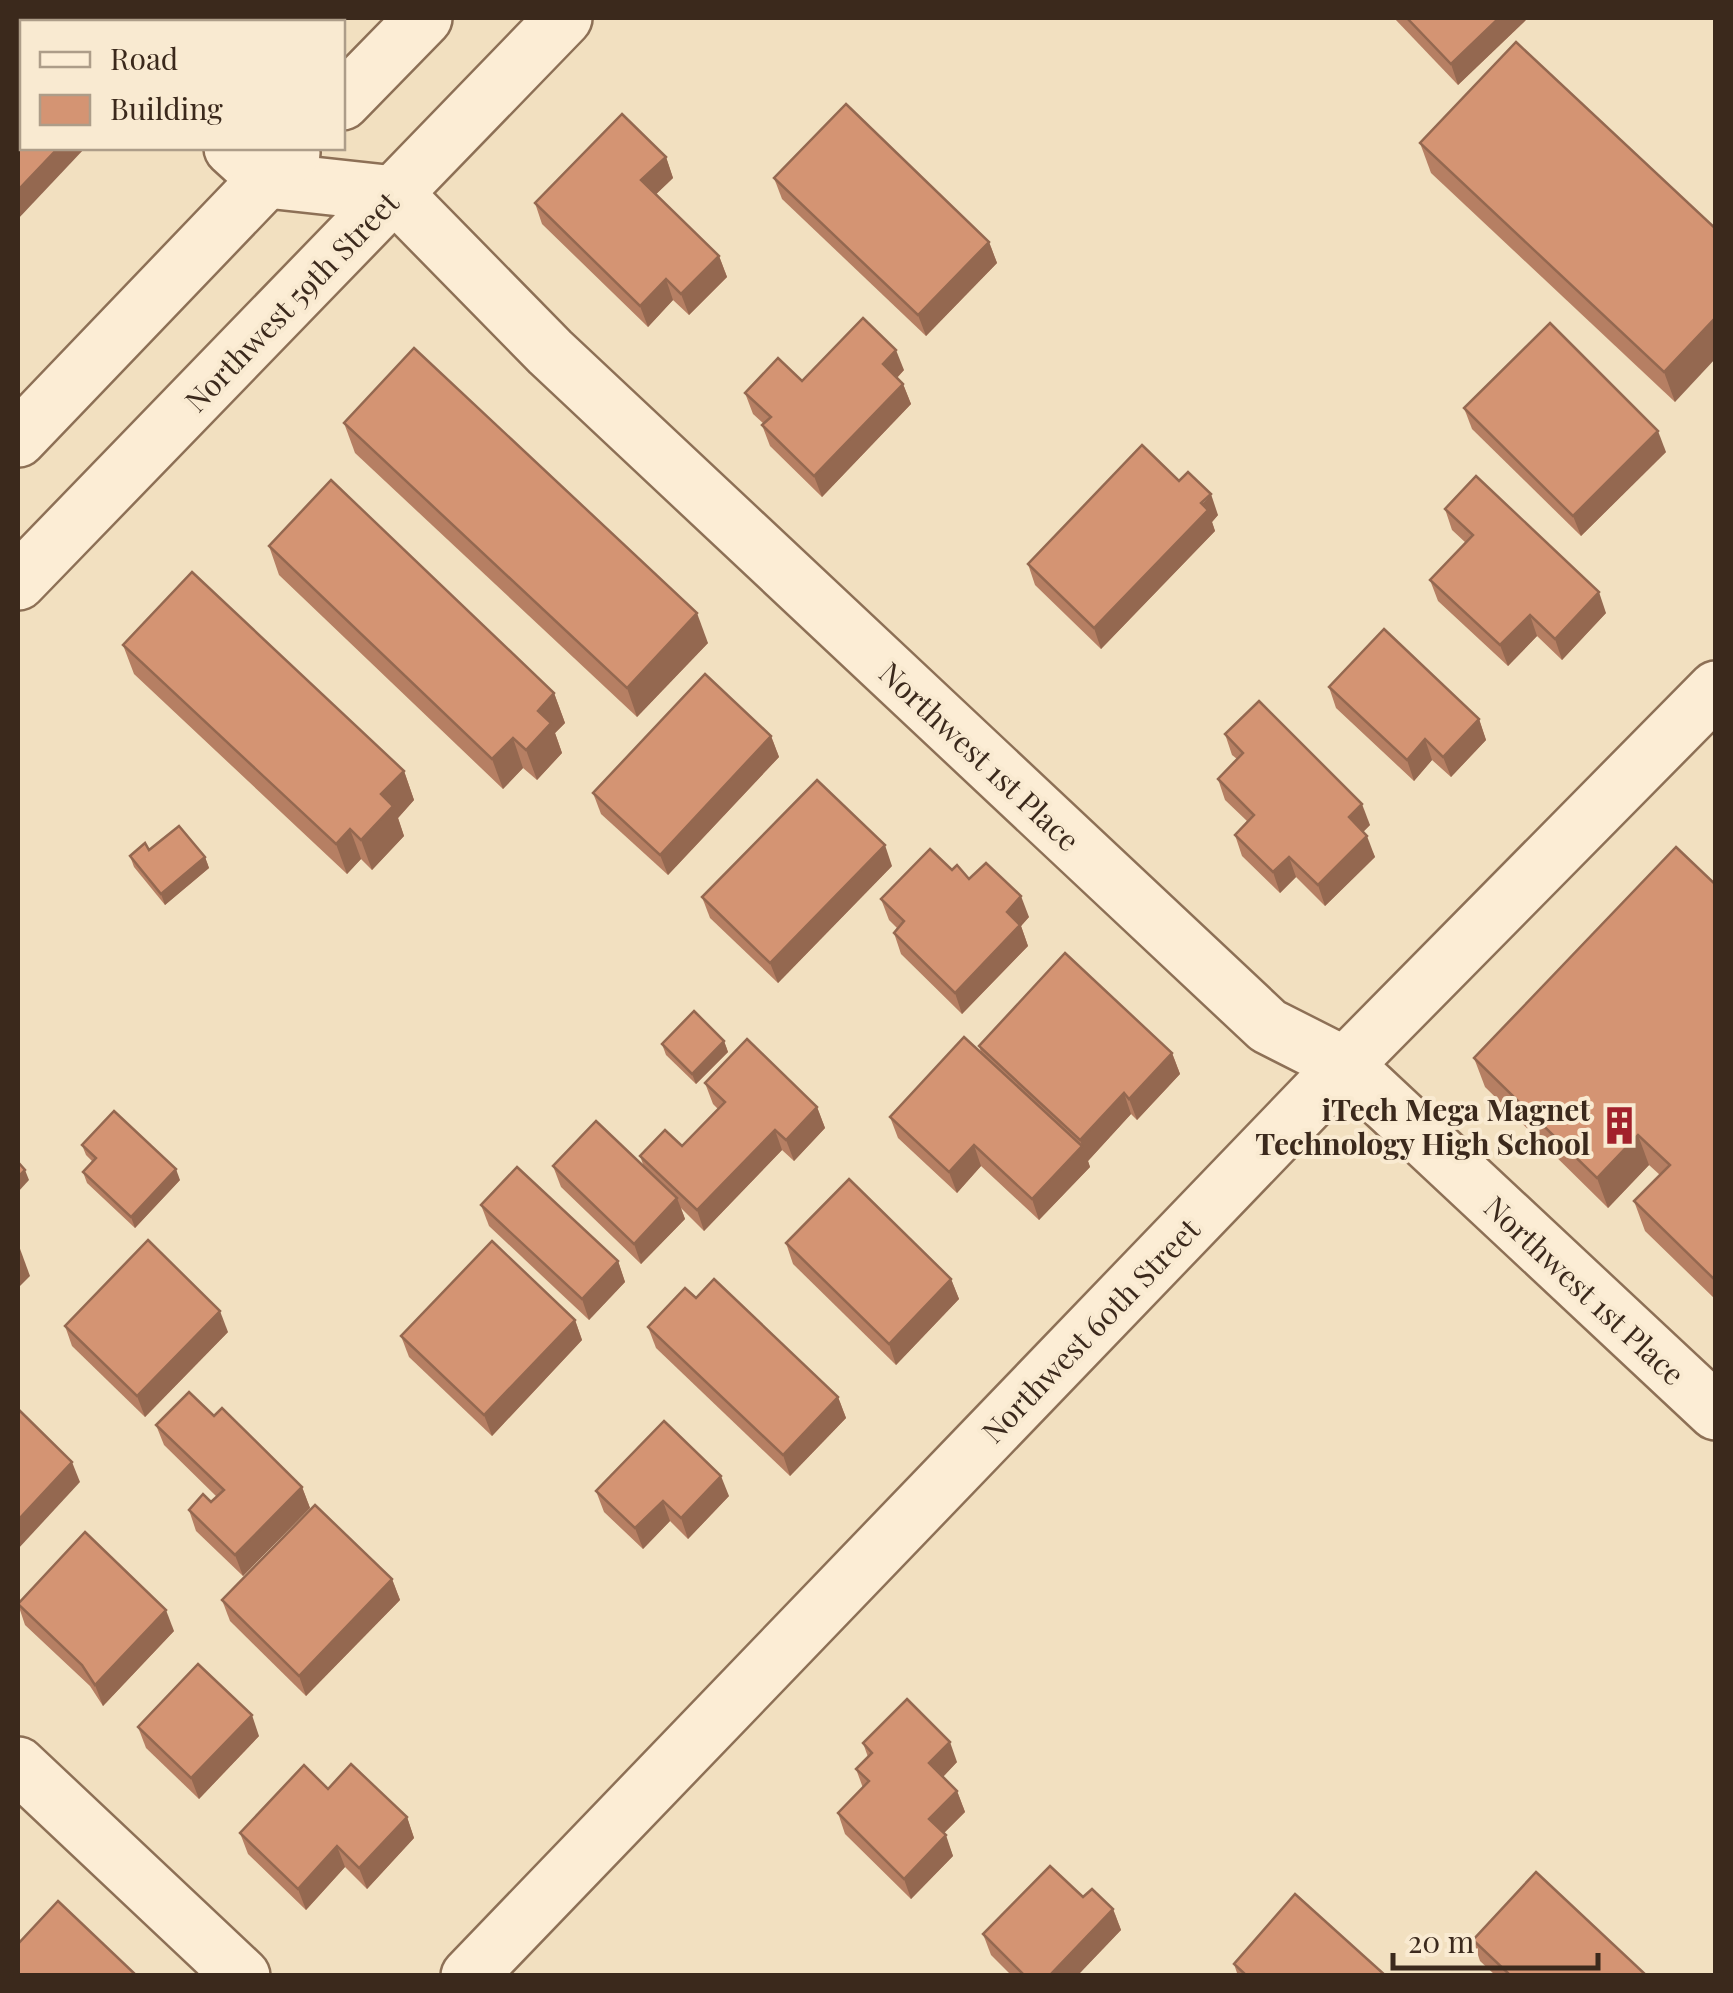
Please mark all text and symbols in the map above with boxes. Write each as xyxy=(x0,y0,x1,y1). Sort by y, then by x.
legend xyxy=(20,20,345,150)
text: Road xyxy=(110,38,178,78)
text: Building xyxy=(110,88,223,128)
street label: Northwest 59th Street xyxy=(175,182,407,420)
street label: Northwest 1st Place xyxy=(871,653,1089,859)
place label: iTech Mega Magnet Technology High School xyxy=(1255,1089,1590,1163)
building icon: iTech Mega Magnet Technology High School xyxy=(1599,1105,1641,1147)
street label: Northwest 1st Place xyxy=(1476,1187,1694,1393)
street label: Northwest 60th Street xyxy=(972,1209,1208,1451)
scale bar xyxy=(1393,1908,1598,1970)
text: 20 m xyxy=(1408,1921,1475,1961)

